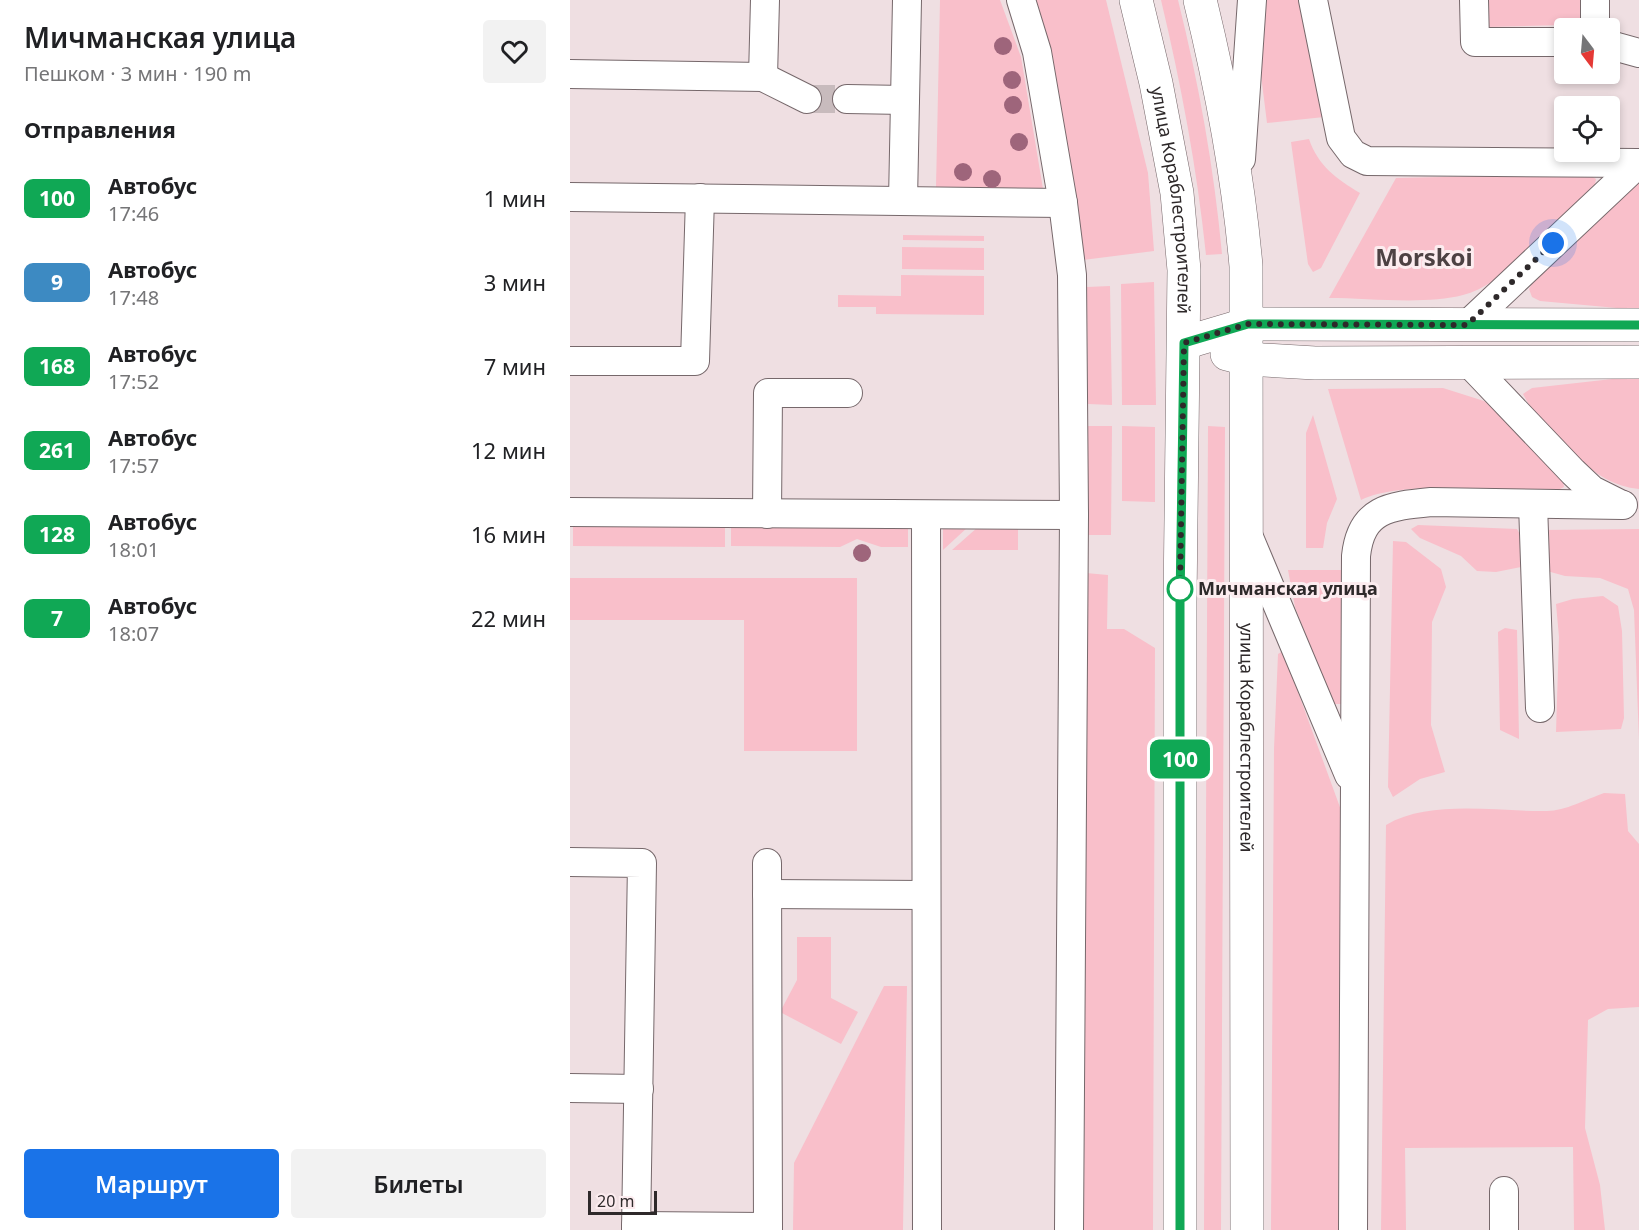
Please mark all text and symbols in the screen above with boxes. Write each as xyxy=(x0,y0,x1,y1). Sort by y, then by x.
text: Мичманская улица xyxy=(24,18,296,56)
north arrow xyxy=(1554,18,1620,84)
map controls xyxy=(1554,18,1620,162)
button: heart xyxy=(483,20,546,83)
text: Пешком · 3 мин · 190 m xyxy=(24,60,251,87)
street label: улица Кораблестроителей xyxy=(1146,84,1197,314)
button: locate xyxy=(1554,96,1620,162)
text: Отправления xyxy=(24,114,176,144)
text: Автобус xyxy=(108,170,197,200)
text: 1 мин xyxy=(484,183,546,213)
text: 100 xyxy=(39,184,75,212)
text: 17:46 xyxy=(108,200,159,227)
your location xyxy=(1538,228,1568,258)
district label: Morskoi xyxy=(1375,240,1473,273)
text: Автобус xyxy=(108,254,197,284)
text: 3 мин xyxy=(484,267,546,297)
text: 9 xyxy=(51,268,63,296)
text: 17:48 xyxy=(108,284,159,311)
text: Автобус xyxy=(108,338,197,368)
text: 7 мин xyxy=(484,351,546,381)
text: 168 xyxy=(39,352,75,380)
text: 17:52 xyxy=(108,368,159,395)
text: Автобус xyxy=(108,422,197,452)
text: 12 мин xyxy=(471,435,546,465)
text: 261 xyxy=(39,436,75,464)
text: 17:57 xyxy=(108,452,159,479)
text: Автобус xyxy=(108,506,197,536)
text: 16 мин xyxy=(471,519,546,549)
text: 128 xyxy=(39,520,75,548)
text: 18:01 xyxy=(108,536,159,563)
marker: Мичманская улица xyxy=(1167,576,1193,602)
place label: Мичманская улица xyxy=(1198,576,1378,600)
text: Автобус xyxy=(108,590,197,620)
text: 22 мин xyxy=(471,603,546,633)
text: 7 xyxy=(51,604,63,632)
text: 18:07 xyxy=(108,620,159,647)
street label: улица Кораблестроителей xyxy=(1235,623,1260,853)
line badge: 100 xyxy=(1146,740,1214,778)
text: 100 xyxy=(1162,745,1198,773)
button: Маршрут xyxy=(24,1149,279,1218)
button: Билеты xyxy=(291,1149,546,1218)
scale bar xyxy=(588,1188,657,1216)
text: 20 m xyxy=(597,1190,634,1212)

